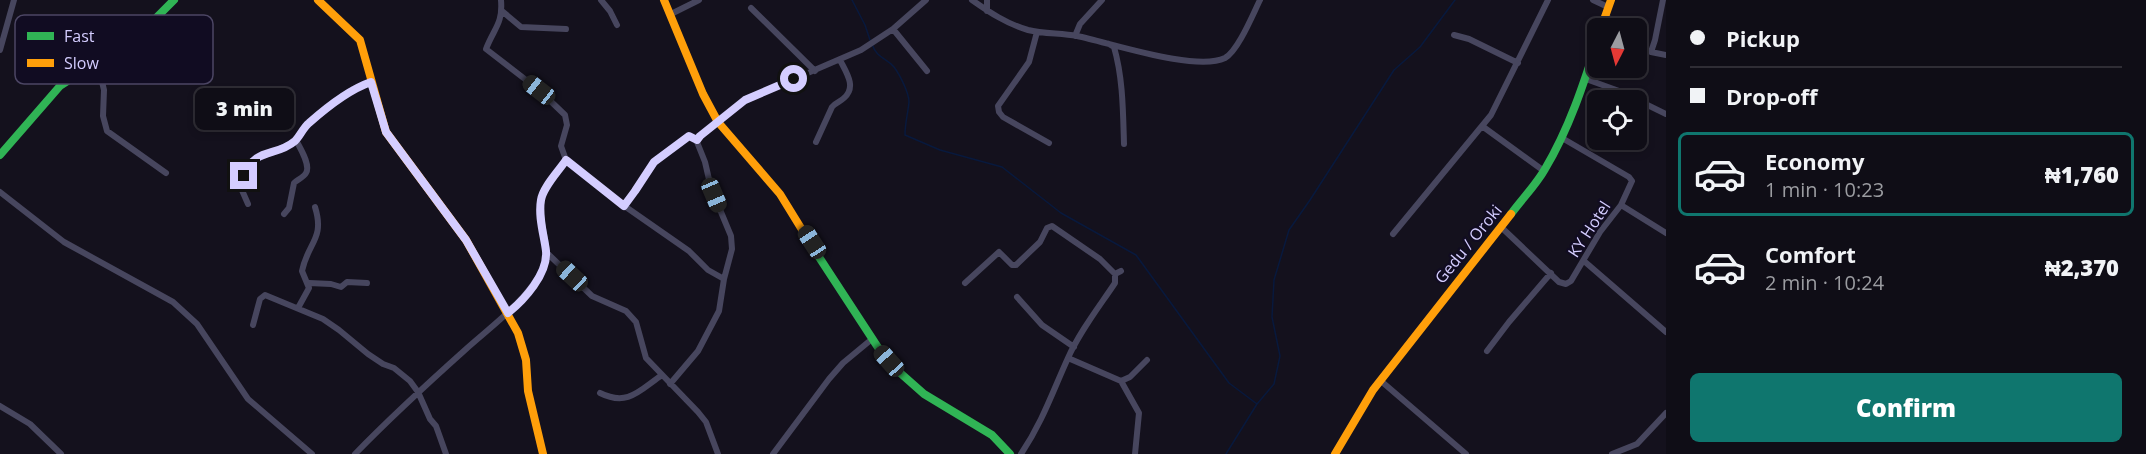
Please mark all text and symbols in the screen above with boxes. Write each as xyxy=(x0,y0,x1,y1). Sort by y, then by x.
legend xyxy=(15,15,213,84)
north arrow xyxy=(1587,18,1647,78)
map controls xyxy=(1587,18,1647,150)
text: Pickup xyxy=(1726,23,1800,53)
text: Fast xyxy=(64,25,95,47)
text: Slow xyxy=(64,52,99,74)
route start xyxy=(780,65,807,92)
car xyxy=(519,72,559,108)
text: Drop-off xyxy=(1726,81,1818,111)
callout: 3 min xyxy=(194,89,294,131)
button: locate xyxy=(1587,90,1647,150)
text: 3 min xyxy=(216,95,273,122)
text: Economy xyxy=(1765,146,1864,176)
icon: car xyxy=(1693,147,1747,201)
text: ₦1,760 xyxy=(2045,159,2119,189)
route end xyxy=(230,162,257,189)
car xyxy=(699,175,729,215)
text: 1 min · 10:23 xyxy=(1765,176,1884,203)
street label: KY Hotel xyxy=(1563,197,1615,261)
street label: Gedu / Oroki xyxy=(1429,200,1507,288)
car xyxy=(795,222,829,262)
text: Comfort xyxy=(1765,239,1856,269)
icon: car xyxy=(1693,240,1747,294)
text: ₦2,370 xyxy=(2045,252,2119,282)
car xyxy=(553,257,591,295)
text: 2 min · 10:24 xyxy=(1765,269,1884,296)
car xyxy=(870,342,908,380)
button: Confirm xyxy=(1690,373,2122,442)

